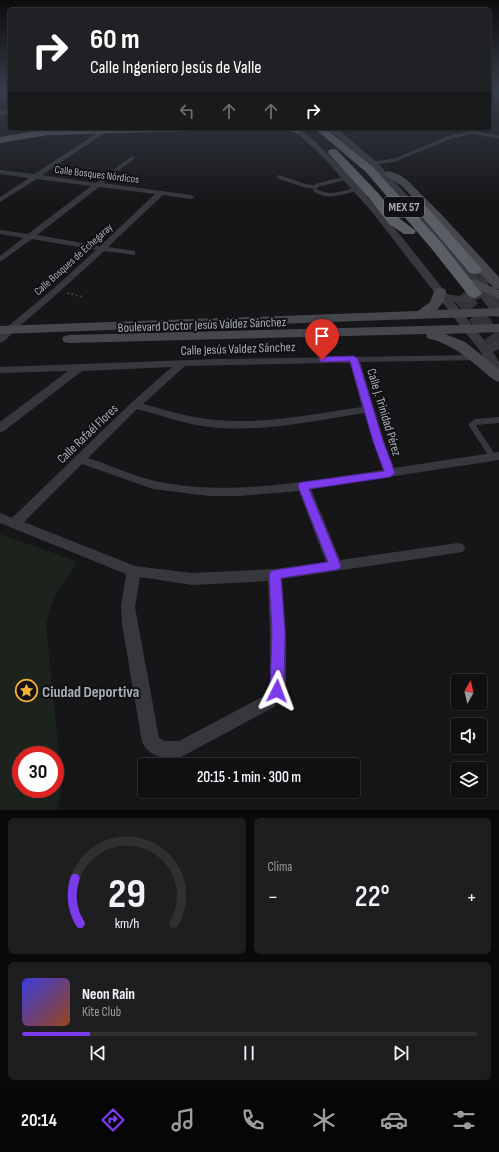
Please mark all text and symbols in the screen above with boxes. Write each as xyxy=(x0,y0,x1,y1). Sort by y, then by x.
text: 60 m xyxy=(90,23,139,56)
icon: right xyxy=(24,24,76,76)
text: Calle Ingeniero Jesús de Valle xyxy=(90,57,262,78)
icon: left xyxy=(176,100,198,122)
icon: ahead xyxy=(218,100,240,122)
icon: ahead xyxy=(260,100,282,122)
icon: right xyxy=(302,100,324,122)
street label: Calle Bosques Nórdicos xyxy=(54,163,140,186)
road number: MEX 57 xyxy=(384,197,424,217)
street label: Calle Bosques de Echegaray xyxy=(31,220,116,298)
street label: Boulevard Doctor Jesús Valdez Sánchez xyxy=(117,314,287,336)
pin xyxy=(305,319,339,360)
icon: arrive xyxy=(311,325,333,347)
street label: Calle Jesús Valdez Sánchez xyxy=(180,339,296,359)
street label: Calle J. Trinidad Pérez xyxy=(363,367,405,458)
street label: Calle Rafaél Flores xyxy=(54,400,122,467)
position arrow xyxy=(256,670,298,712)
north arrow xyxy=(451,674,487,710)
map controls xyxy=(451,674,487,798)
place icon: Ciudad Deportiva xyxy=(13,678,39,704)
place label: Ciudad Deportiva xyxy=(42,683,139,702)
button: sound xyxy=(451,718,487,754)
speed limit sign: 30 xyxy=(12,746,64,798)
button: layers xyxy=(451,762,487,798)
text: 20:15 · 1 min · 300 m xyxy=(197,768,301,787)
text: Clima xyxy=(268,859,292,875)
text: 29 xyxy=(108,870,146,919)
text: 22° xyxy=(355,879,390,915)
text: − xyxy=(268,884,278,911)
text: + xyxy=(466,884,477,911)
text: km/h xyxy=(114,915,139,932)
text: Neon Rain xyxy=(82,985,135,1004)
text: Kite Club xyxy=(82,1004,121,1020)
icon: previous xyxy=(87,1042,109,1064)
icon: pause xyxy=(238,1042,260,1064)
icon: next xyxy=(390,1042,412,1064)
icon: directions xyxy=(99,1106,127,1134)
icon: music xyxy=(169,1106,197,1134)
icon: phone xyxy=(239,1106,267,1134)
icon: climate xyxy=(310,1106,338,1134)
icon: car xyxy=(380,1106,408,1134)
icon: filters xyxy=(450,1106,478,1134)
text: 20:14 xyxy=(21,1110,57,1131)

